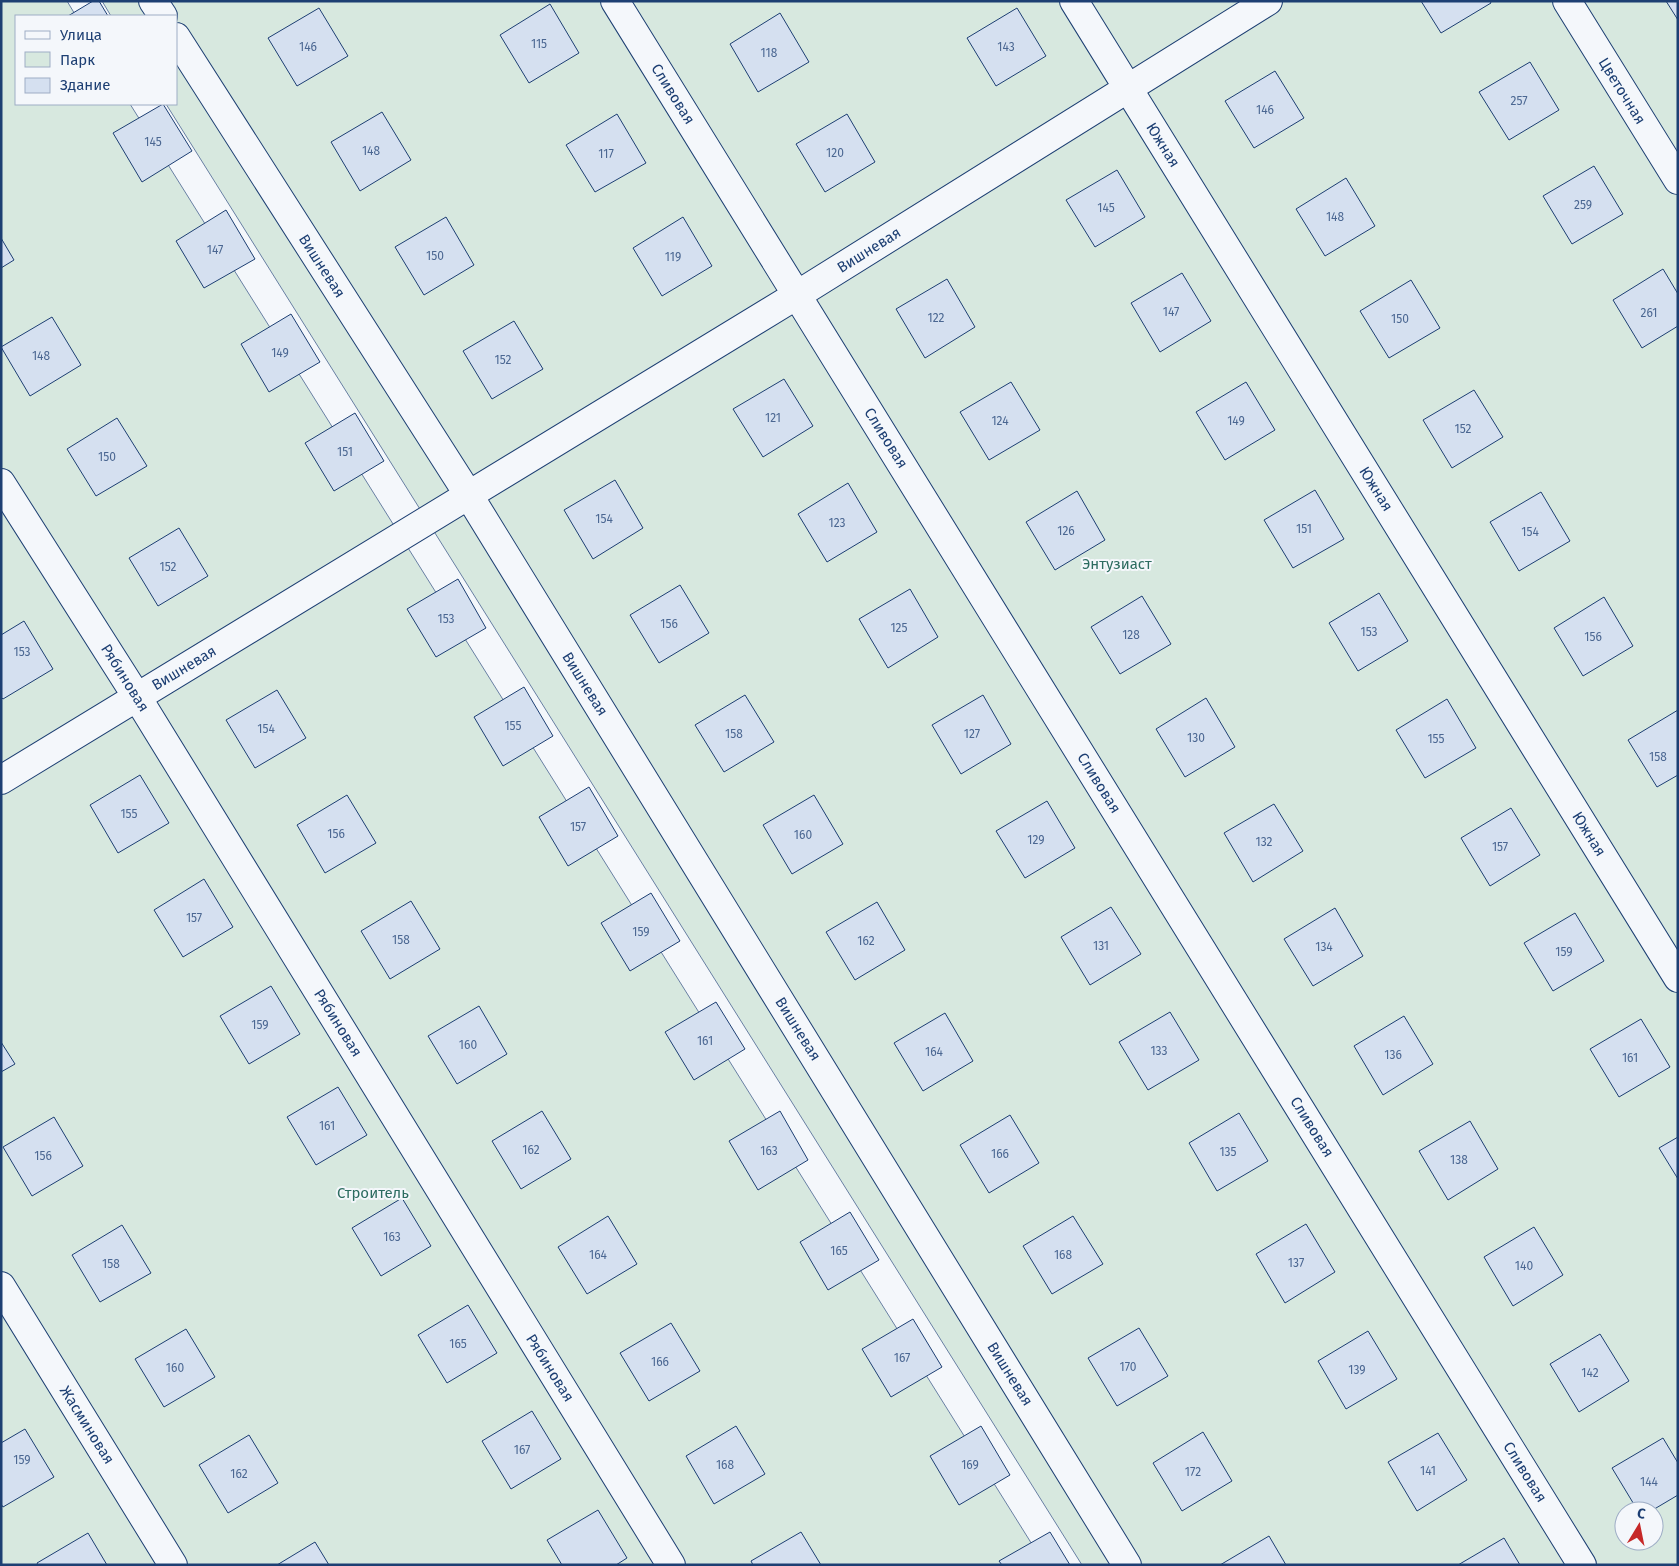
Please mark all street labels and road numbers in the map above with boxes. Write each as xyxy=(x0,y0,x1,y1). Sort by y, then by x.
street label: Цветочная xyxy=(1595,54,1649,128)
street label: Сливовая xyxy=(647,60,699,128)
street label: Южная xyxy=(1142,119,1184,171)
street label: Вишневая xyxy=(834,223,904,277)
street label: Вишневая xyxy=(295,231,349,301)
street label: Сливовая xyxy=(860,404,912,472)
street label: Южная xyxy=(1355,463,1397,515)
street label: Рябиновая xyxy=(97,641,153,715)
street label: Вишневая xyxy=(149,642,219,694)
street label: Вишневая xyxy=(558,649,612,719)
street label: Сливовая xyxy=(1073,749,1125,817)
street label: Южная xyxy=(1568,808,1610,860)
street label: Рябиновая xyxy=(310,986,366,1060)
street label: Вишневая xyxy=(771,994,825,1064)
street label: Сливовая xyxy=(1286,1093,1338,1161)
street label: Рябиновая xyxy=(522,1331,578,1405)
street label: Вишневая xyxy=(983,1339,1037,1409)
street label: Жасминовая xyxy=(56,1382,118,1468)
street label: Сливовая xyxy=(1499,1438,1551,1506)

